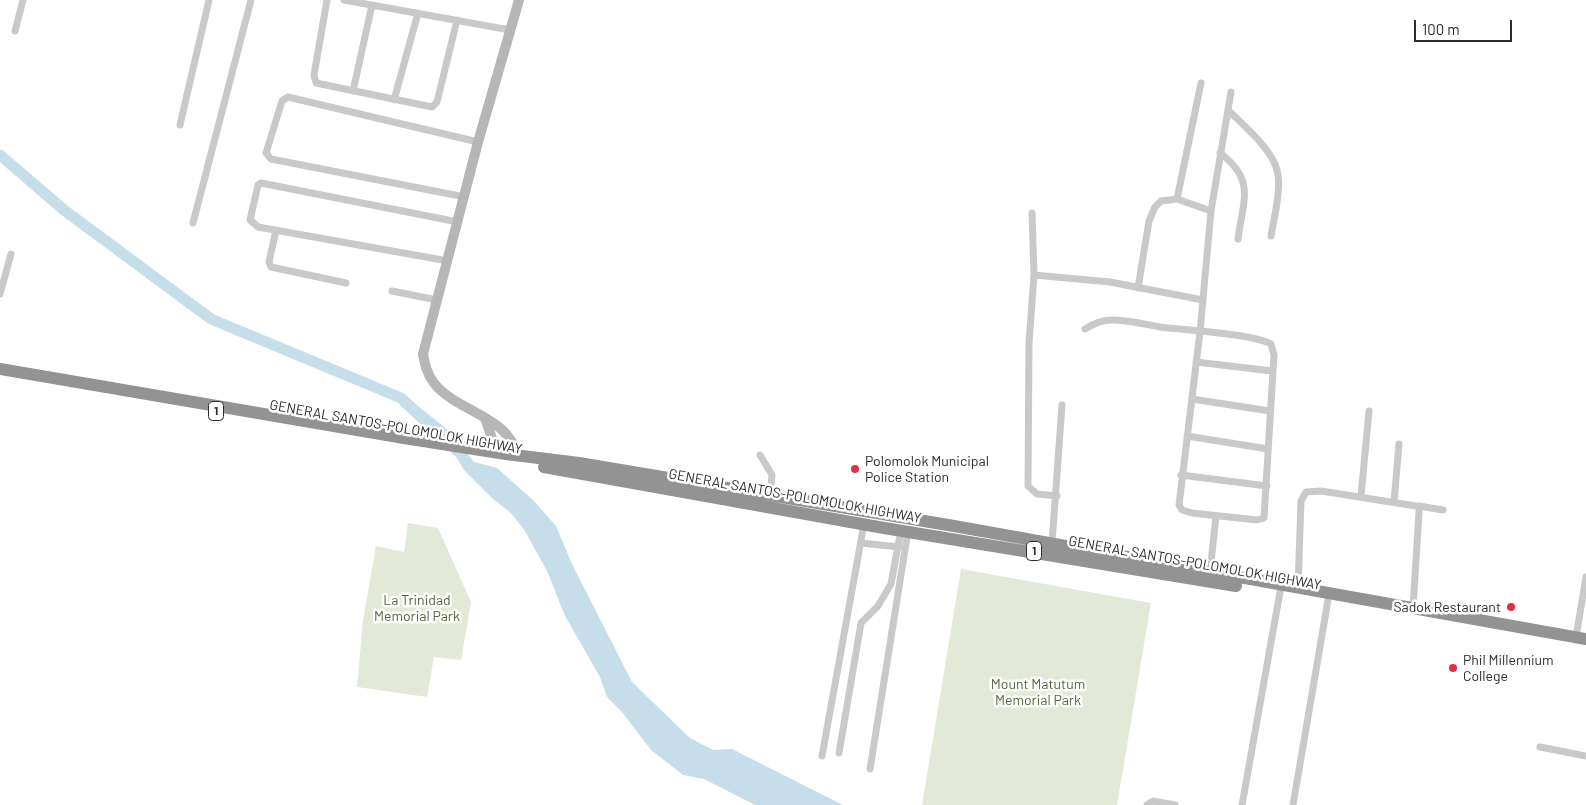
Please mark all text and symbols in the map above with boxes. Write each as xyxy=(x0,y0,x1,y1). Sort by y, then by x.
scale bar xyxy=(1416,10,1514,42)
text: 100 m xyxy=(1422,20,1460,38)
street label: GENERAL SANTOS-POLOMOLOK HIGHWAY xyxy=(268,396,524,458)
road number: 1 xyxy=(208,402,224,421)
place label: Polomolok Municipal Police Station xyxy=(865,453,989,486)
marker: Polomolok Municipal Police Station xyxy=(849,463,861,475)
street label: GENERAL SANTOS-POLOMOLOK HIGHWAY xyxy=(667,465,923,527)
street label: GENERAL SANTOS-POLOMOLOK HIGHWAY xyxy=(1067,532,1323,594)
road number: 1 xyxy=(1026,542,1042,560)
park label: La Trinidad Memorial Park xyxy=(374,592,460,624)
place label: Sadok Restaurant xyxy=(1393,599,1501,615)
marker: Sadok Restaurant xyxy=(1505,601,1517,613)
place label: Phil Millennium College xyxy=(1463,652,1554,684)
marker: Phil Millennium College xyxy=(1447,662,1459,674)
park label: Mount Matutum Memorial Park xyxy=(991,676,1085,709)

